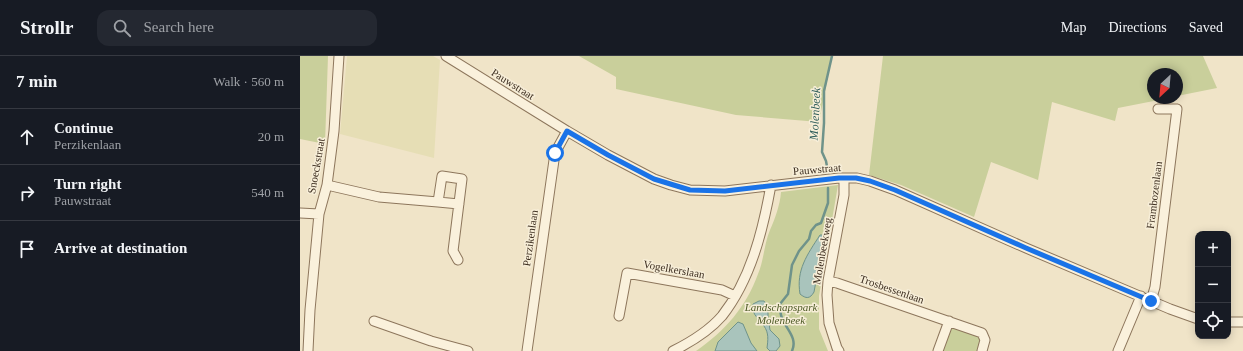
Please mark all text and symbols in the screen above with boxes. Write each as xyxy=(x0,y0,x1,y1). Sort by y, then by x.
search box xyxy=(97,10,377,46)
text: Strollr xyxy=(20,17,73,38)
icon: search xyxy=(111,17,133,39)
text: Search here xyxy=(143,19,214,35)
text: Map xyxy=(1061,20,1086,35)
text: Directions xyxy=(1108,20,1167,35)
text: Saved xyxy=(1189,20,1223,35)
street label: Pauwstraat xyxy=(489,66,537,102)
north arrow xyxy=(1147,68,1183,104)
text: 7 min xyxy=(16,72,57,91)
text: Walk · 560 m xyxy=(213,74,284,89)
water label: Molenbeek xyxy=(807,87,823,142)
text: Continue xyxy=(54,120,113,136)
icon: ahead xyxy=(16,126,38,148)
text: 20 m xyxy=(258,129,284,144)
text: Perzikenlaan xyxy=(54,137,121,152)
street label: Snoeckstraat xyxy=(305,137,327,195)
route start xyxy=(546,144,564,162)
street label: Frambozenlaan xyxy=(1144,160,1164,229)
street label: Pauwstraat xyxy=(792,161,842,177)
text: Turn right xyxy=(54,176,121,192)
icon: right xyxy=(16,182,38,204)
text: 540 m xyxy=(251,185,284,200)
text: Pauwstraat xyxy=(54,193,111,208)
street label: Perzikenlaan xyxy=(520,209,540,267)
street label: Molenbeekweg xyxy=(810,216,834,285)
map controls xyxy=(1195,231,1231,339)
button: + xyxy=(1195,231,1231,267)
icon: arrive xyxy=(16,238,38,260)
text: Arrive at destination xyxy=(54,240,187,256)
street label: Vogelkerslaan xyxy=(642,258,706,280)
button: − xyxy=(1195,267,1231,303)
street label: Trosbessenlaan xyxy=(858,272,926,306)
route end xyxy=(1142,292,1160,310)
park label: Landschapspark Molenbeek xyxy=(744,301,818,326)
button: locate xyxy=(1195,303,1231,339)

